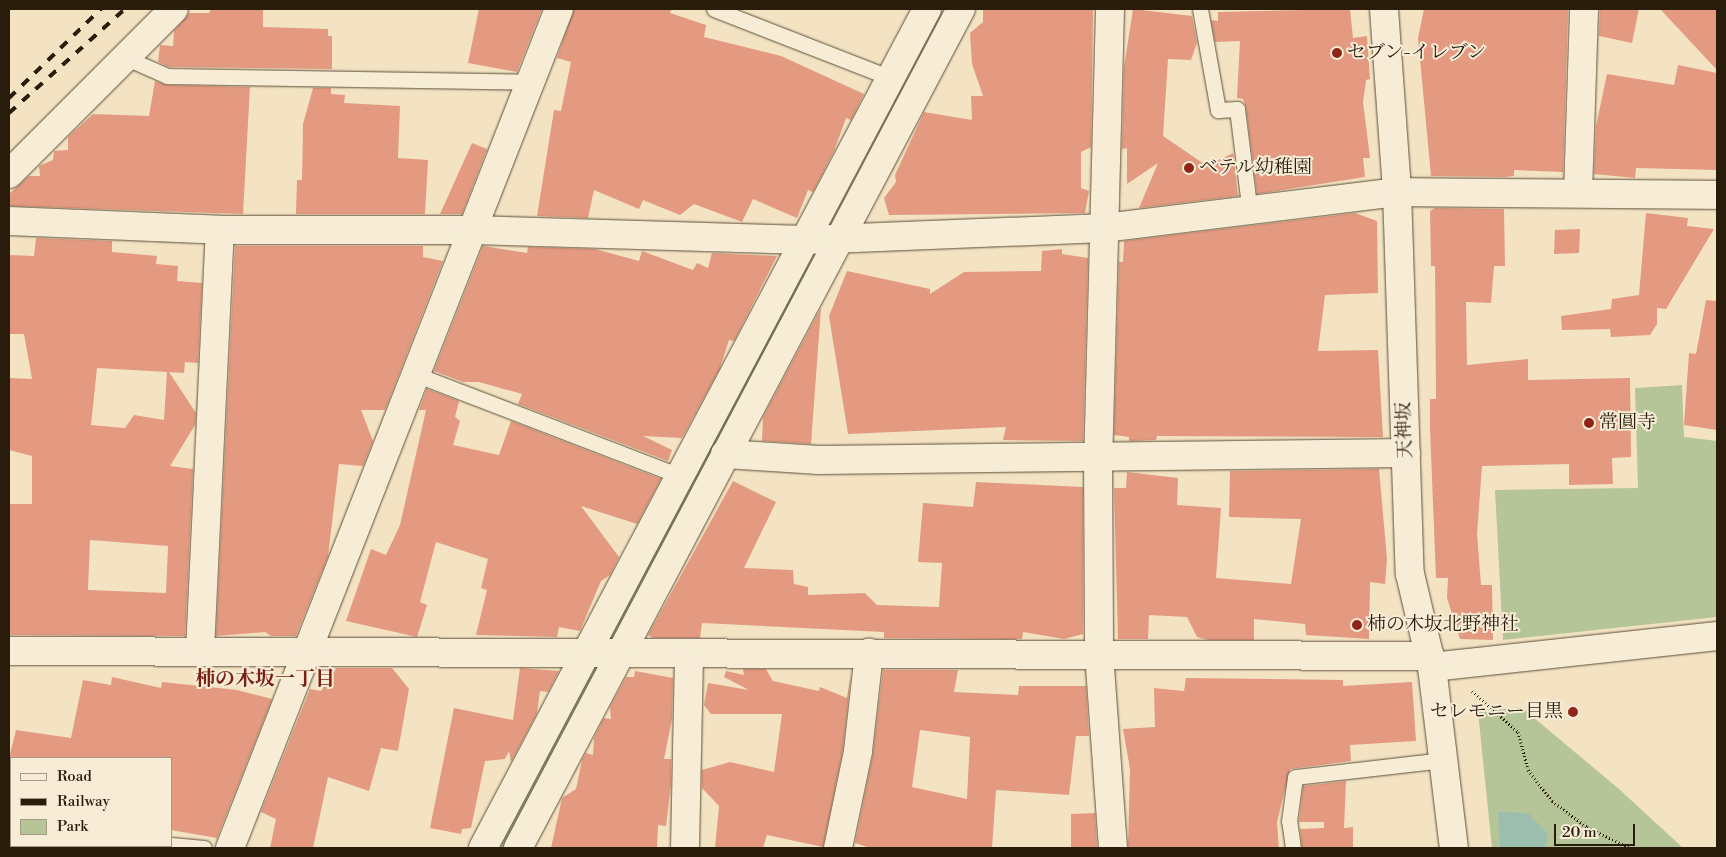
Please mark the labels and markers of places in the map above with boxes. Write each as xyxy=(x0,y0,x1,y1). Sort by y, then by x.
place label: セブン-イレブン xyxy=(1347,42,1488,64)
marker: セブン-イレブン xyxy=(1331,47,1343,59)
place label: ベテル幼稚園 xyxy=(1199,157,1313,179)
marker: ベテル幼稚園 xyxy=(1183,162,1195,174)
place label: 常圓寺 xyxy=(1599,412,1656,434)
marker: 常圓寺 xyxy=(1583,417,1595,429)
place label: 柿の木坂北野神社 xyxy=(1367,614,1519,636)
marker: 柿の木坂北野神社 xyxy=(1351,619,1363,631)
place label: セレモニー目黒 xyxy=(1430,701,1563,723)
marker: セレモニー目黒 xyxy=(1567,706,1579,718)

